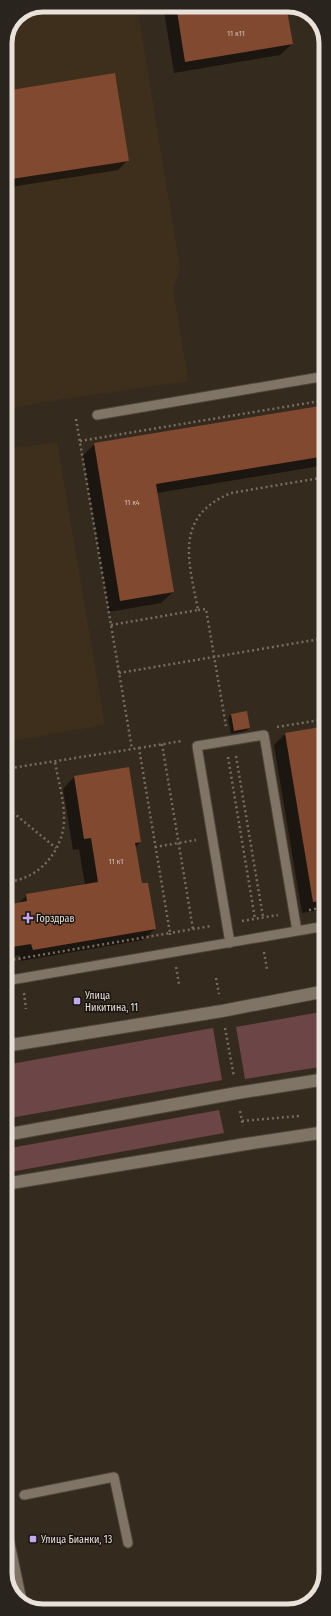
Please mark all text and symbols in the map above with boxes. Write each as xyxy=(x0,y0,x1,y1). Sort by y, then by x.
house number: 11 к11 xyxy=(227,29,245,38)
house number: 11 к4 xyxy=(124,498,140,507)
house number: 11 к1 xyxy=(109,857,123,866)
marker: Горздрав xyxy=(23,913,33,923)
place label: Горздрав xyxy=(36,913,75,925)
place label: Улица Никитина, 11 xyxy=(84,990,138,1014)
marker: Улица Никитина, 11 xyxy=(72,996,82,1006)
marker: Улица Бианки, 13 xyxy=(28,1534,38,1544)
place label: Улица Бианки, 13 xyxy=(40,1534,113,1546)

